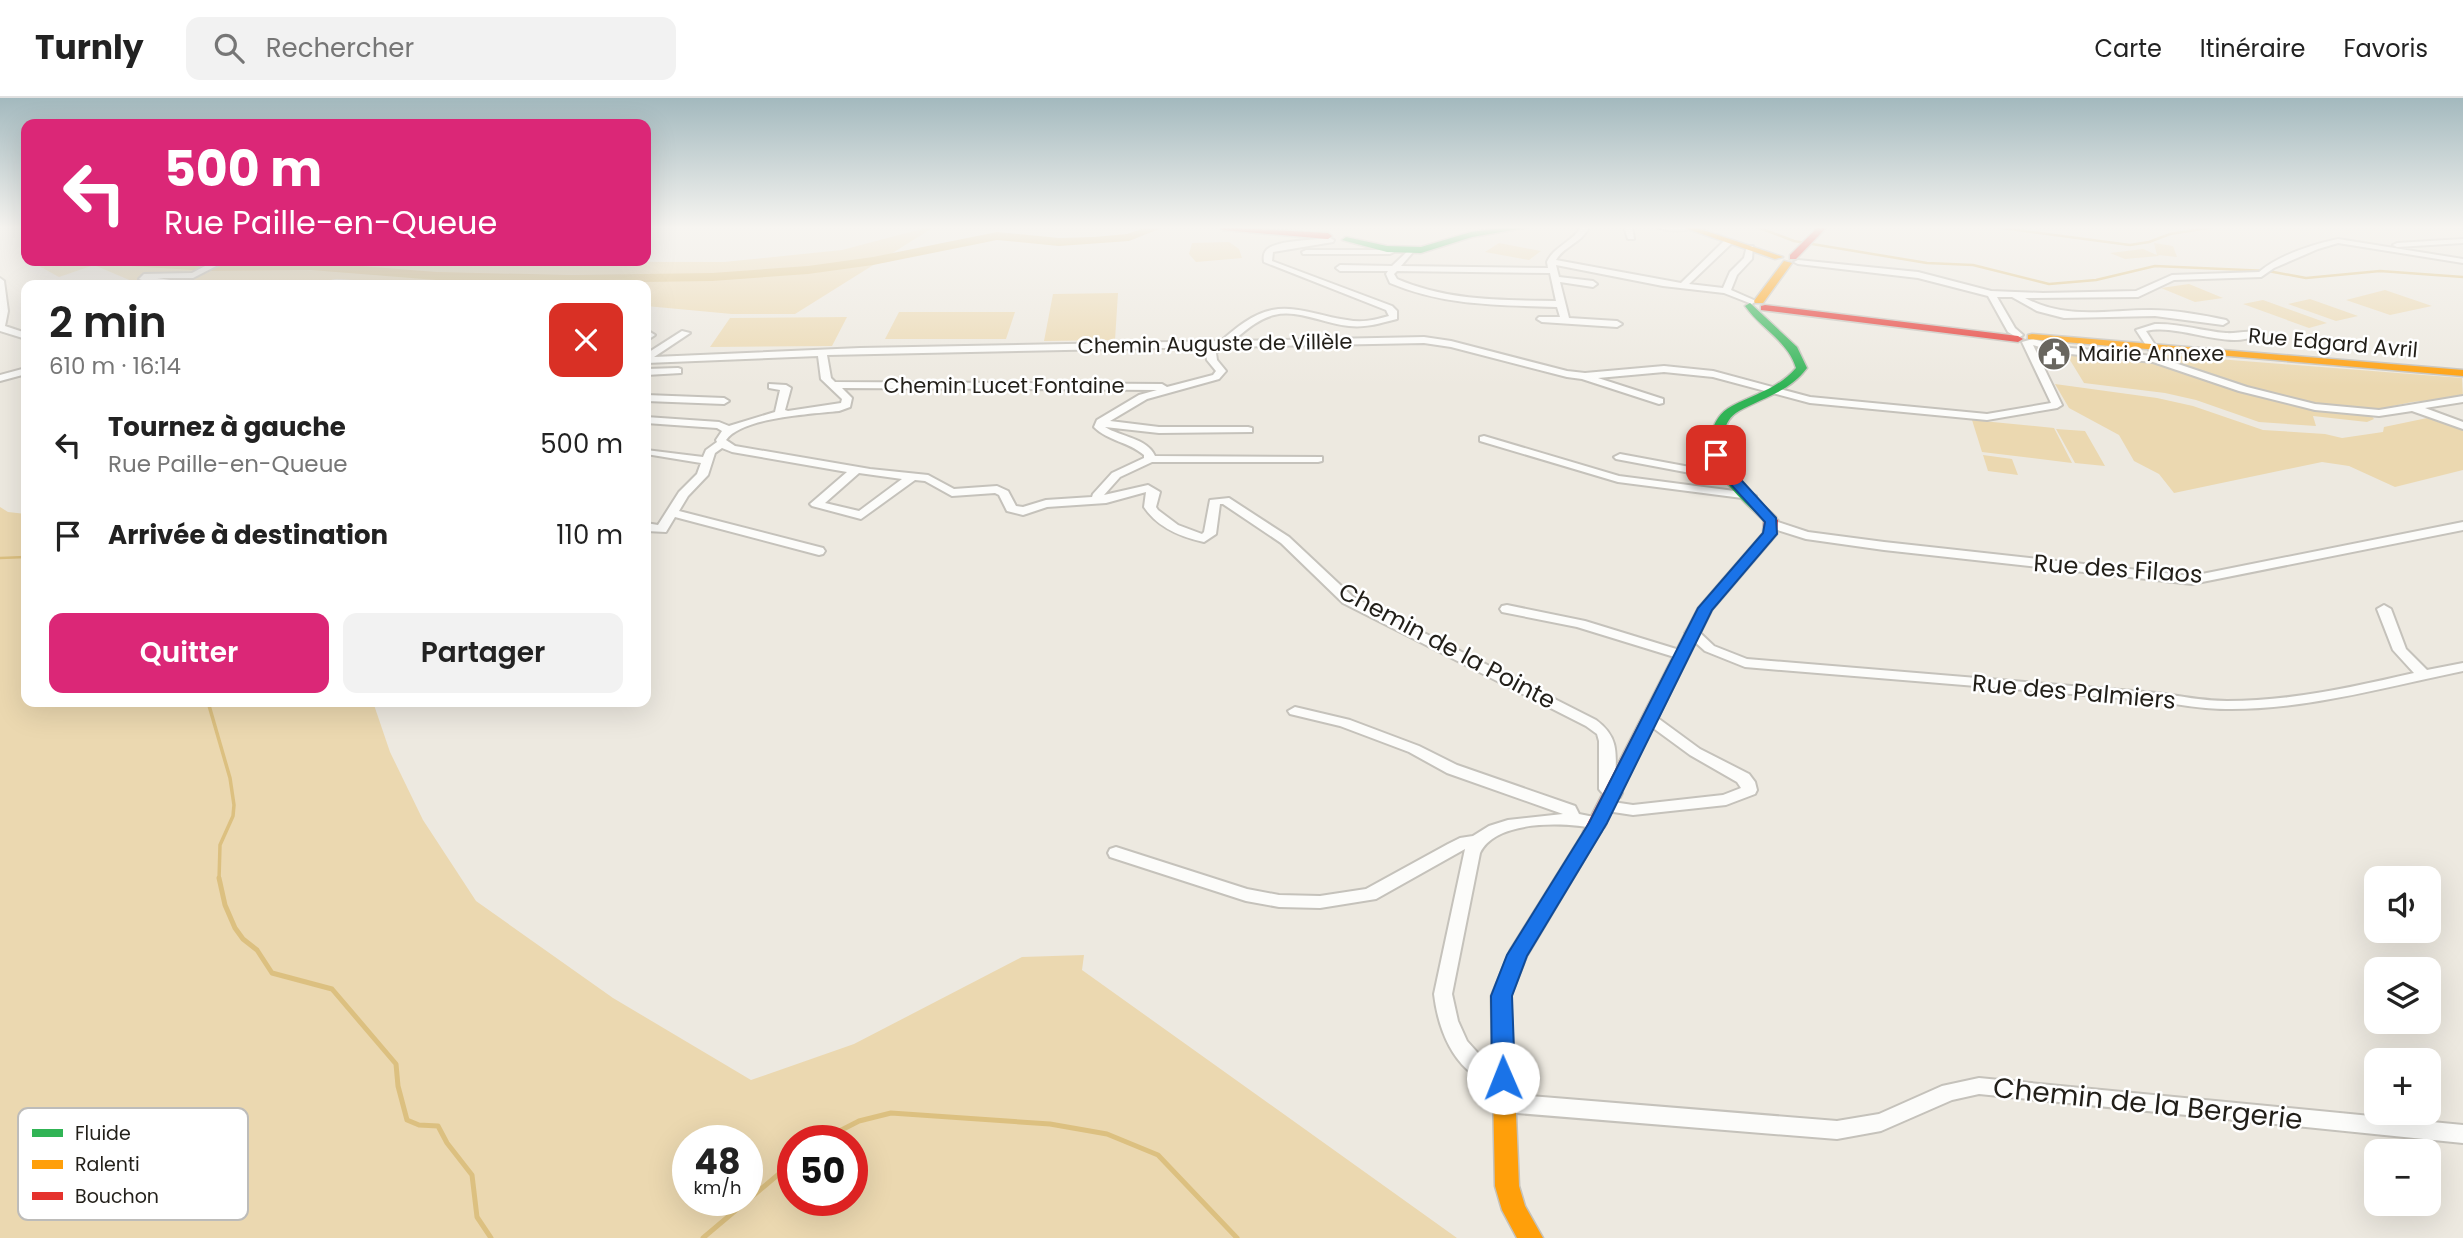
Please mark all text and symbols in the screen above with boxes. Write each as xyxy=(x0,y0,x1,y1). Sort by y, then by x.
search box xyxy=(186,17,676,80)
text: Turnly xyxy=(35,24,144,71)
icon: search xyxy=(210,29,248,67)
text: Rechercher xyxy=(266,30,414,66)
text: Carte xyxy=(2094,32,2162,65)
text: Itinéraire xyxy=(2200,32,2305,65)
text: Favoris xyxy=(2343,32,2428,65)
text: 500 m xyxy=(164,135,322,203)
icon: left xyxy=(49,147,140,238)
text: Rue Paille-en-Queue xyxy=(164,200,497,245)
text: 2 min xyxy=(49,293,167,352)
button: close xyxy=(549,303,623,377)
street label: Rue Edgard Avril xyxy=(2247,321,2419,364)
street label: Chemin Auguste de Villèle xyxy=(1077,327,1353,360)
public building icon: Mairie Annexe xyxy=(2035,335,2073,373)
place label: Mairie Annexe xyxy=(2078,339,2224,368)
text: 610 m · 16:14 xyxy=(49,350,181,382)
street label: Chemin Lucet Fontaine xyxy=(884,371,1124,400)
text: Tournez à gauche xyxy=(108,409,346,445)
pin xyxy=(1686,425,1746,485)
icon: left xyxy=(49,426,87,464)
text: 500 m xyxy=(540,426,623,462)
icon: arrive xyxy=(1697,436,1735,474)
text: Rue Paille-en-Queue xyxy=(108,448,348,480)
icon: arrive xyxy=(49,517,87,555)
text: Arrivée à destination xyxy=(108,517,388,553)
text: 110 m xyxy=(556,517,623,553)
street label: Rue des Filaos xyxy=(2032,546,2204,591)
street label: Chemin de la Pointe xyxy=(1333,574,1562,717)
button: Quitter xyxy=(49,613,329,693)
button: Partager xyxy=(343,613,623,693)
street label: Rue des Palmiers xyxy=(1971,666,2177,717)
map controls xyxy=(2364,866,2441,1216)
button: sound xyxy=(2364,866,2441,943)
button: layers xyxy=(2364,957,2441,1034)
position arrow xyxy=(1466,1041,1540,1115)
button: + xyxy=(2364,1048,2441,1125)
street label: Chemin de la Bergerie xyxy=(1991,1068,2305,1139)
legend xyxy=(18,1108,248,1220)
text: Fluide xyxy=(75,1120,131,1147)
speed limit sign: 50 xyxy=(777,1125,868,1216)
text: 48 xyxy=(694,1137,741,1186)
button: − xyxy=(2364,1139,2441,1216)
text: Ralenti xyxy=(75,1151,140,1178)
text: km/h xyxy=(694,1175,741,1200)
text: Bouchon xyxy=(75,1183,159,1210)

